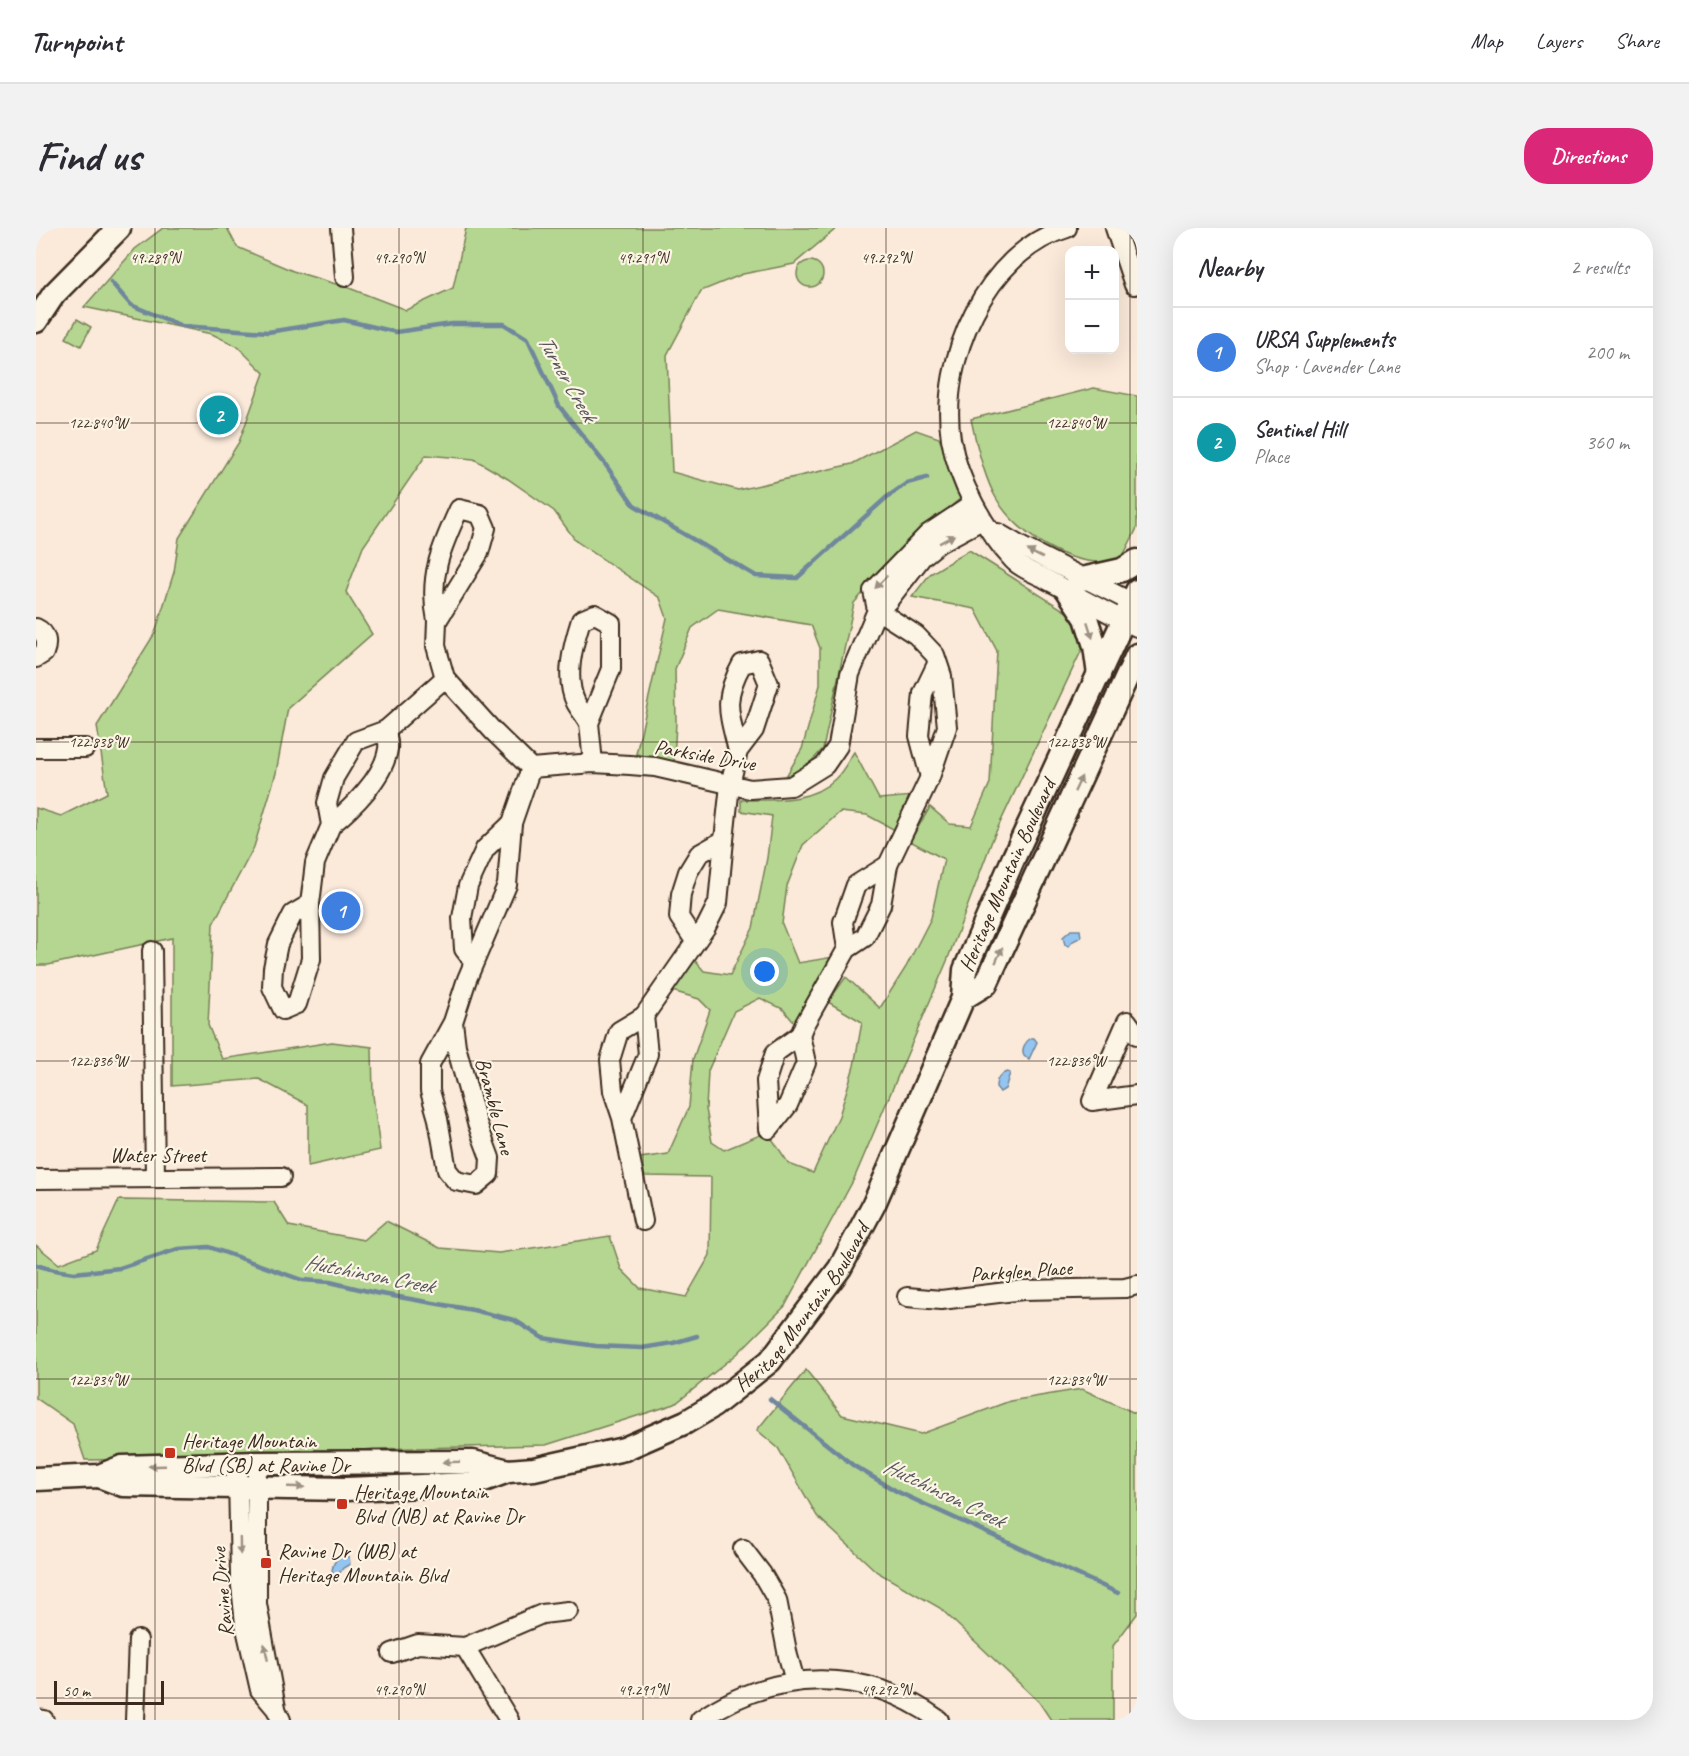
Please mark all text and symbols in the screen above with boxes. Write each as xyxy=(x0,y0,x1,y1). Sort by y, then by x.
text: Turnpoint xyxy=(30,24,122,59)
text: Map xyxy=(1470,28,1503,54)
text: Layers xyxy=(1536,28,1582,54)
text: Share xyxy=(1615,28,1659,54)
button: Directions xyxy=(1524,128,1653,184)
text: Find us xyxy=(36,130,141,183)
map controls xyxy=(1065,246,1119,354)
button: + xyxy=(1065,246,1119,300)
text: 49.289°N xyxy=(130,249,183,268)
text: 49.290°N xyxy=(374,249,427,268)
text: 49.291°N xyxy=(618,249,671,268)
text: 49.292°N xyxy=(861,249,914,268)
text: Nearby xyxy=(1197,251,1262,284)
text: 2 results xyxy=(1570,255,1629,280)
button: − xyxy=(1065,300,1119,354)
text: URSA Supplements xyxy=(1254,326,1394,354)
water label: Turner Creek xyxy=(531,330,605,430)
text: 1 xyxy=(1212,340,1221,365)
text: 200 m xyxy=(1586,340,1629,365)
text: Shop · Lavender Lane xyxy=(1254,354,1400,379)
pin: 2 xyxy=(200,392,238,438)
text: 122.840°W xyxy=(69,414,130,433)
text: 122.840°W xyxy=(1047,414,1108,433)
text: Sentinel Hill xyxy=(1254,416,1345,444)
text: 2 xyxy=(1212,430,1221,455)
text: 360 m xyxy=(1586,430,1629,455)
text: Place xyxy=(1254,444,1289,469)
one-way arrow xyxy=(939,534,956,544)
one-way arrow xyxy=(1026,549,1043,559)
one-way arrow xyxy=(875,575,889,589)
one-way arrow xyxy=(1086,621,1095,639)
text: 122.838°W xyxy=(69,733,130,752)
street label: Parkside Drive xyxy=(653,733,759,777)
text: 122.838°W xyxy=(1047,733,1108,752)
street label: Heritage Mountain Boulevard xyxy=(953,772,1063,975)
one-way arrow xyxy=(1073,775,1082,792)
pin: 1 xyxy=(322,888,360,934)
one-way arrow xyxy=(995,947,1004,964)
your location xyxy=(750,957,779,986)
text: 122.836°W xyxy=(69,1052,130,1071)
text: 122.836°W xyxy=(1047,1052,1108,1071)
street label: Bramble Lane xyxy=(470,1055,521,1159)
street label: Water Street xyxy=(110,1142,208,1168)
street label: Heritage Mountain Boulevard xyxy=(729,1215,876,1397)
water label: Hutchinson Creek xyxy=(302,1248,440,1301)
street label: Parkglen Place xyxy=(969,1254,1075,1288)
text: 122.834°W xyxy=(69,1371,130,1390)
text: 122.834°W xyxy=(1047,1371,1108,1390)
place label: Heritage Mountain Blvd (SB) at Ravine Dr xyxy=(182,1428,352,1478)
marker: Heritage Mountain Blvd (SB) at Ravine Dr xyxy=(163,1446,177,1460)
water label: Hutchinson Creek xyxy=(879,1452,1012,1536)
one-way arrow xyxy=(442,1458,461,1467)
one-way arrow xyxy=(148,1461,167,1471)
place label: Heritage Mountain Blvd (NB) at Ravine Dr xyxy=(354,1479,527,1529)
one-way arrow xyxy=(287,1483,306,1492)
marker: Heritage Mountain Blvd (NB) at Ravine Dr xyxy=(335,1497,349,1511)
one-way arrow xyxy=(235,1536,244,1555)
place label: Ravine Dr (WB) at Heritage Mountain Blvd xyxy=(278,1538,450,1588)
street label: Ravine Drive xyxy=(205,1545,239,1638)
marker: Ravine Dr (WB) at Heritage Mountain Blvd xyxy=(259,1556,273,1570)
one-way arrow xyxy=(261,1642,270,1661)
scale bar xyxy=(54,1678,164,1706)
text: 50 m xyxy=(63,1681,90,1701)
text: 49.290°N xyxy=(374,1681,427,1700)
text: 49.291°N xyxy=(618,1681,671,1700)
text: 49.292°N xyxy=(861,1681,914,1700)

